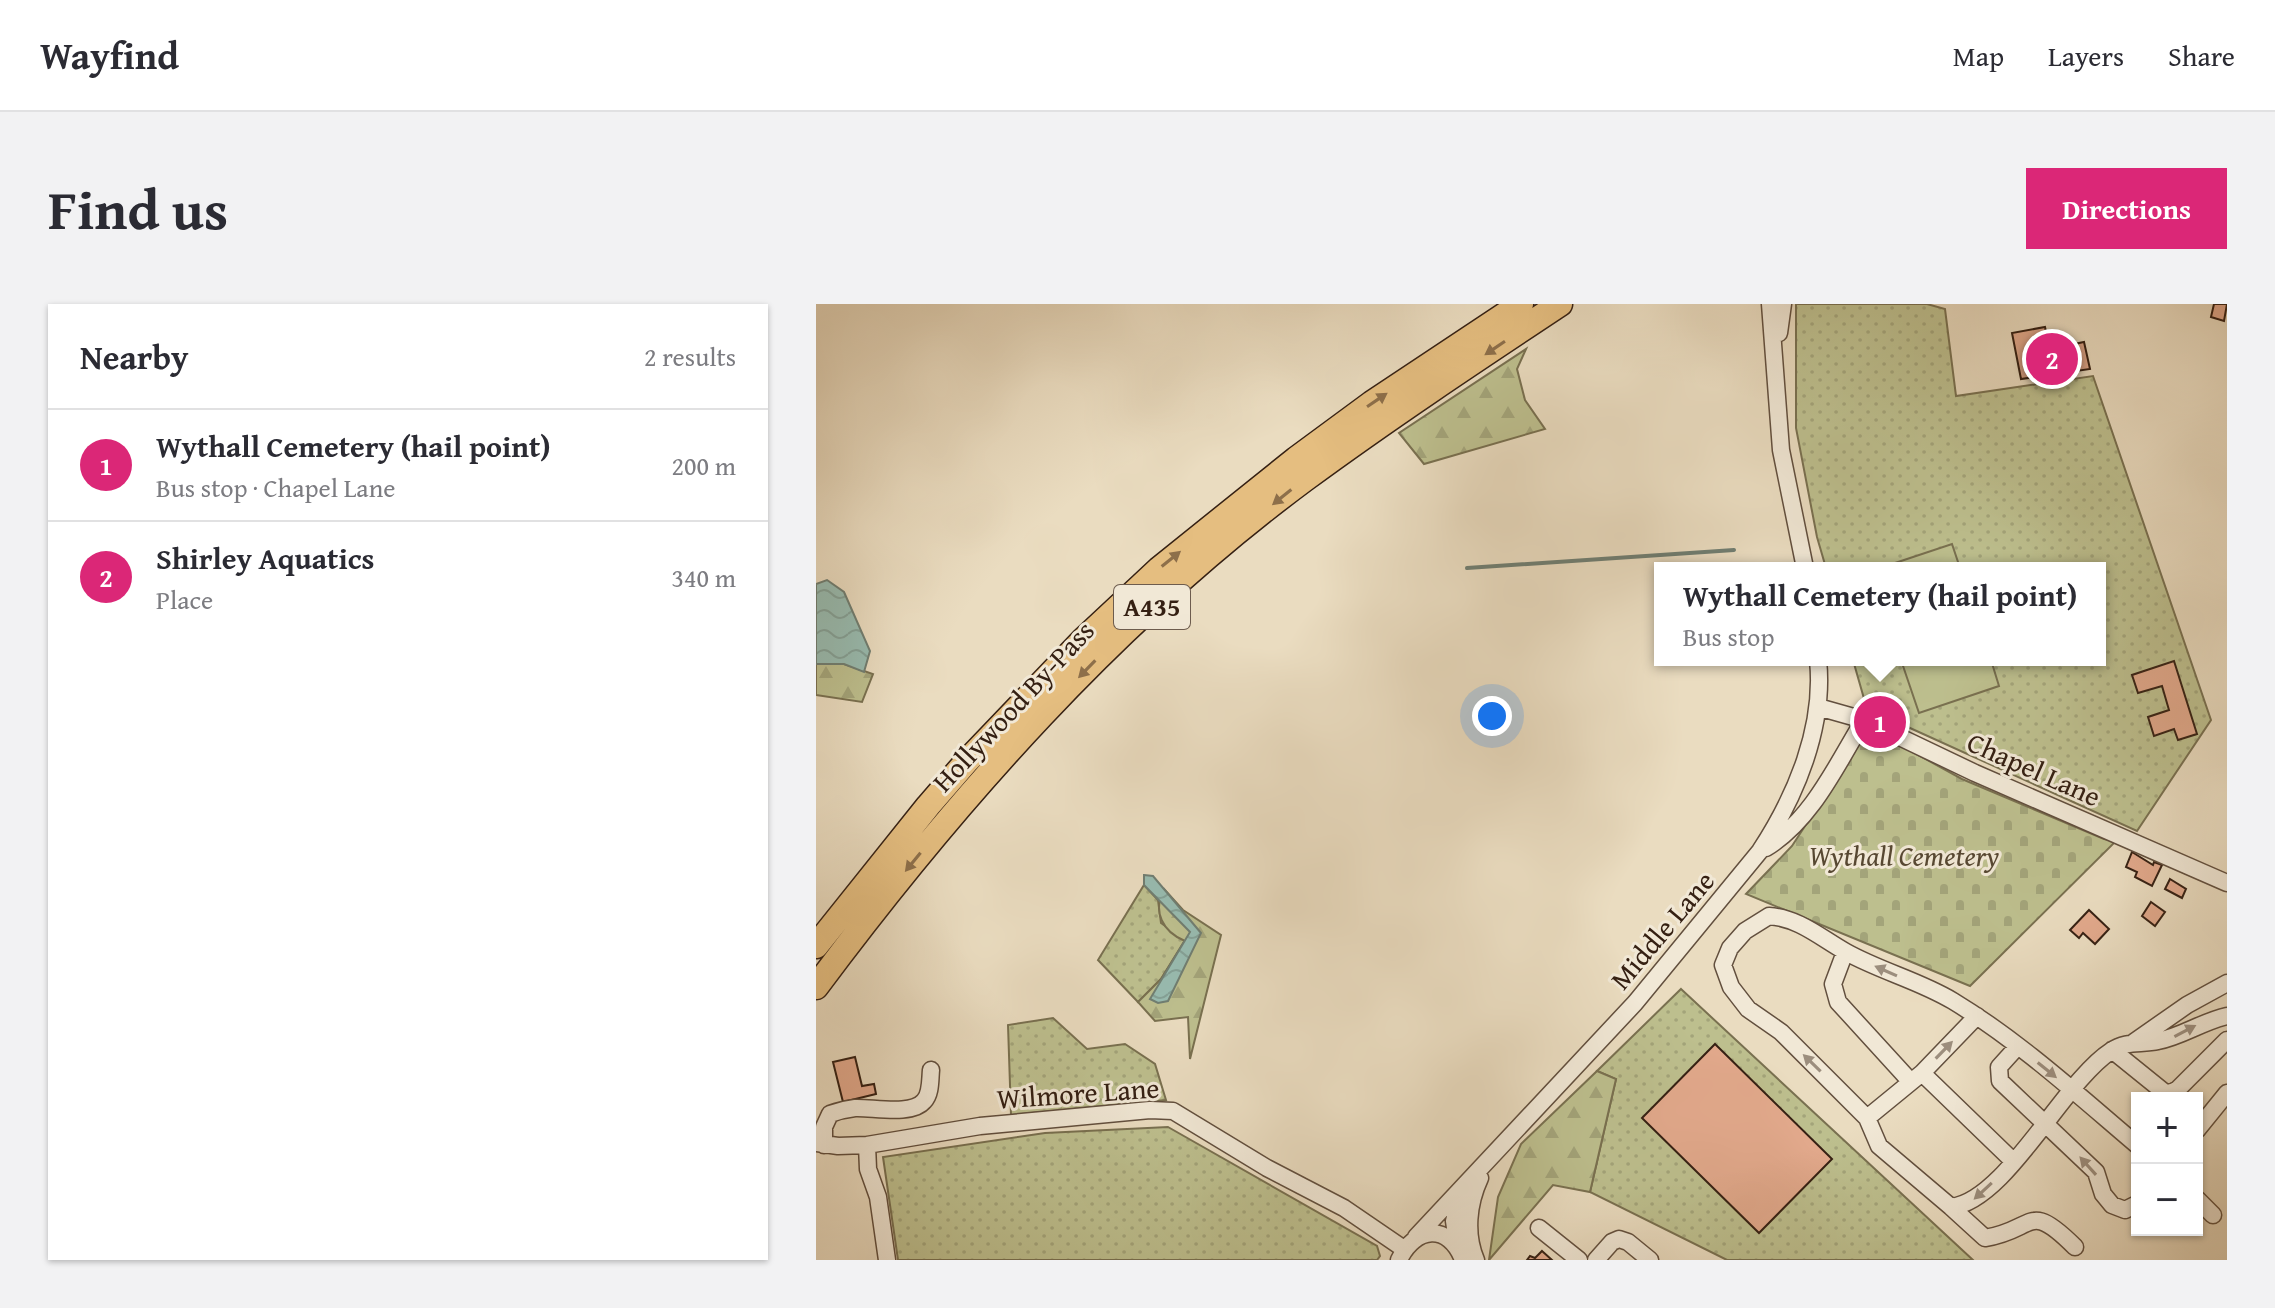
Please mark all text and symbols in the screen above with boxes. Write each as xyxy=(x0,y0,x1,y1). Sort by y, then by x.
text: Wayfind xyxy=(40,27,179,83)
text: Map xyxy=(1953,35,2004,76)
text: Layers xyxy=(2048,35,2124,76)
text: Share xyxy=(2168,35,2235,76)
text: Find us xyxy=(48,167,228,250)
button: Directions xyxy=(2026,168,2227,249)
pin: 2 xyxy=(2026,329,2078,389)
text: Nearby xyxy=(80,332,189,381)
text: 2 results xyxy=(644,337,736,376)
one-way arrow xyxy=(1484,340,1506,354)
one-way arrow xyxy=(1366,393,1387,408)
text: Wythall Cemetery (hail point) xyxy=(156,424,550,468)
text: 1 xyxy=(99,446,113,485)
text: 200 m xyxy=(671,446,736,485)
text: Bus stop · Chapel Lane xyxy=(156,468,395,507)
one-way arrow xyxy=(1272,489,1293,506)
text: Shirley Aquatics xyxy=(156,536,375,580)
one-way arrow xyxy=(1161,551,1181,568)
text: 2 xyxy=(99,558,113,597)
text: 340 m xyxy=(671,558,736,597)
popup xyxy=(1654,562,2106,666)
text: Wythall Cemetery (hail point) xyxy=(1683,573,2077,617)
text: Place xyxy=(156,580,213,619)
road number: A435 xyxy=(1114,585,1190,629)
street label: Hollywood By-Pass xyxy=(922,611,1103,801)
text: Bus stop xyxy=(1683,617,1774,656)
one-way arrow xyxy=(1078,659,1097,678)
pin: 1 xyxy=(1854,692,1906,752)
your location xyxy=(1472,696,1512,736)
street label: Chapel Lane xyxy=(1961,721,2107,816)
park label: Wythall Cemetery xyxy=(1809,835,1999,876)
one-way arrow xyxy=(906,852,922,872)
street label: Middle Lane xyxy=(1600,861,1723,998)
one-way arrow xyxy=(1874,965,1898,978)
one-way arrow xyxy=(2174,1024,2196,1038)
one-way arrow xyxy=(1935,1041,1953,1060)
one-way arrow xyxy=(1803,1054,1822,1072)
one-way arrow xyxy=(2036,1061,2056,1078)
street label: Wilmore Lane xyxy=(995,1066,1161,1119)
map controls xyxy=(2131,1092,2203,1236)
button: + xyxy=(2131,1092,2203,1164)
one-way arrow xyxy=(2080,1157,2098,1176)
button: − xyxy=(2131,1164,2203,1236)
one-way arrow xyxy=(1974,1181,1993,1199)

